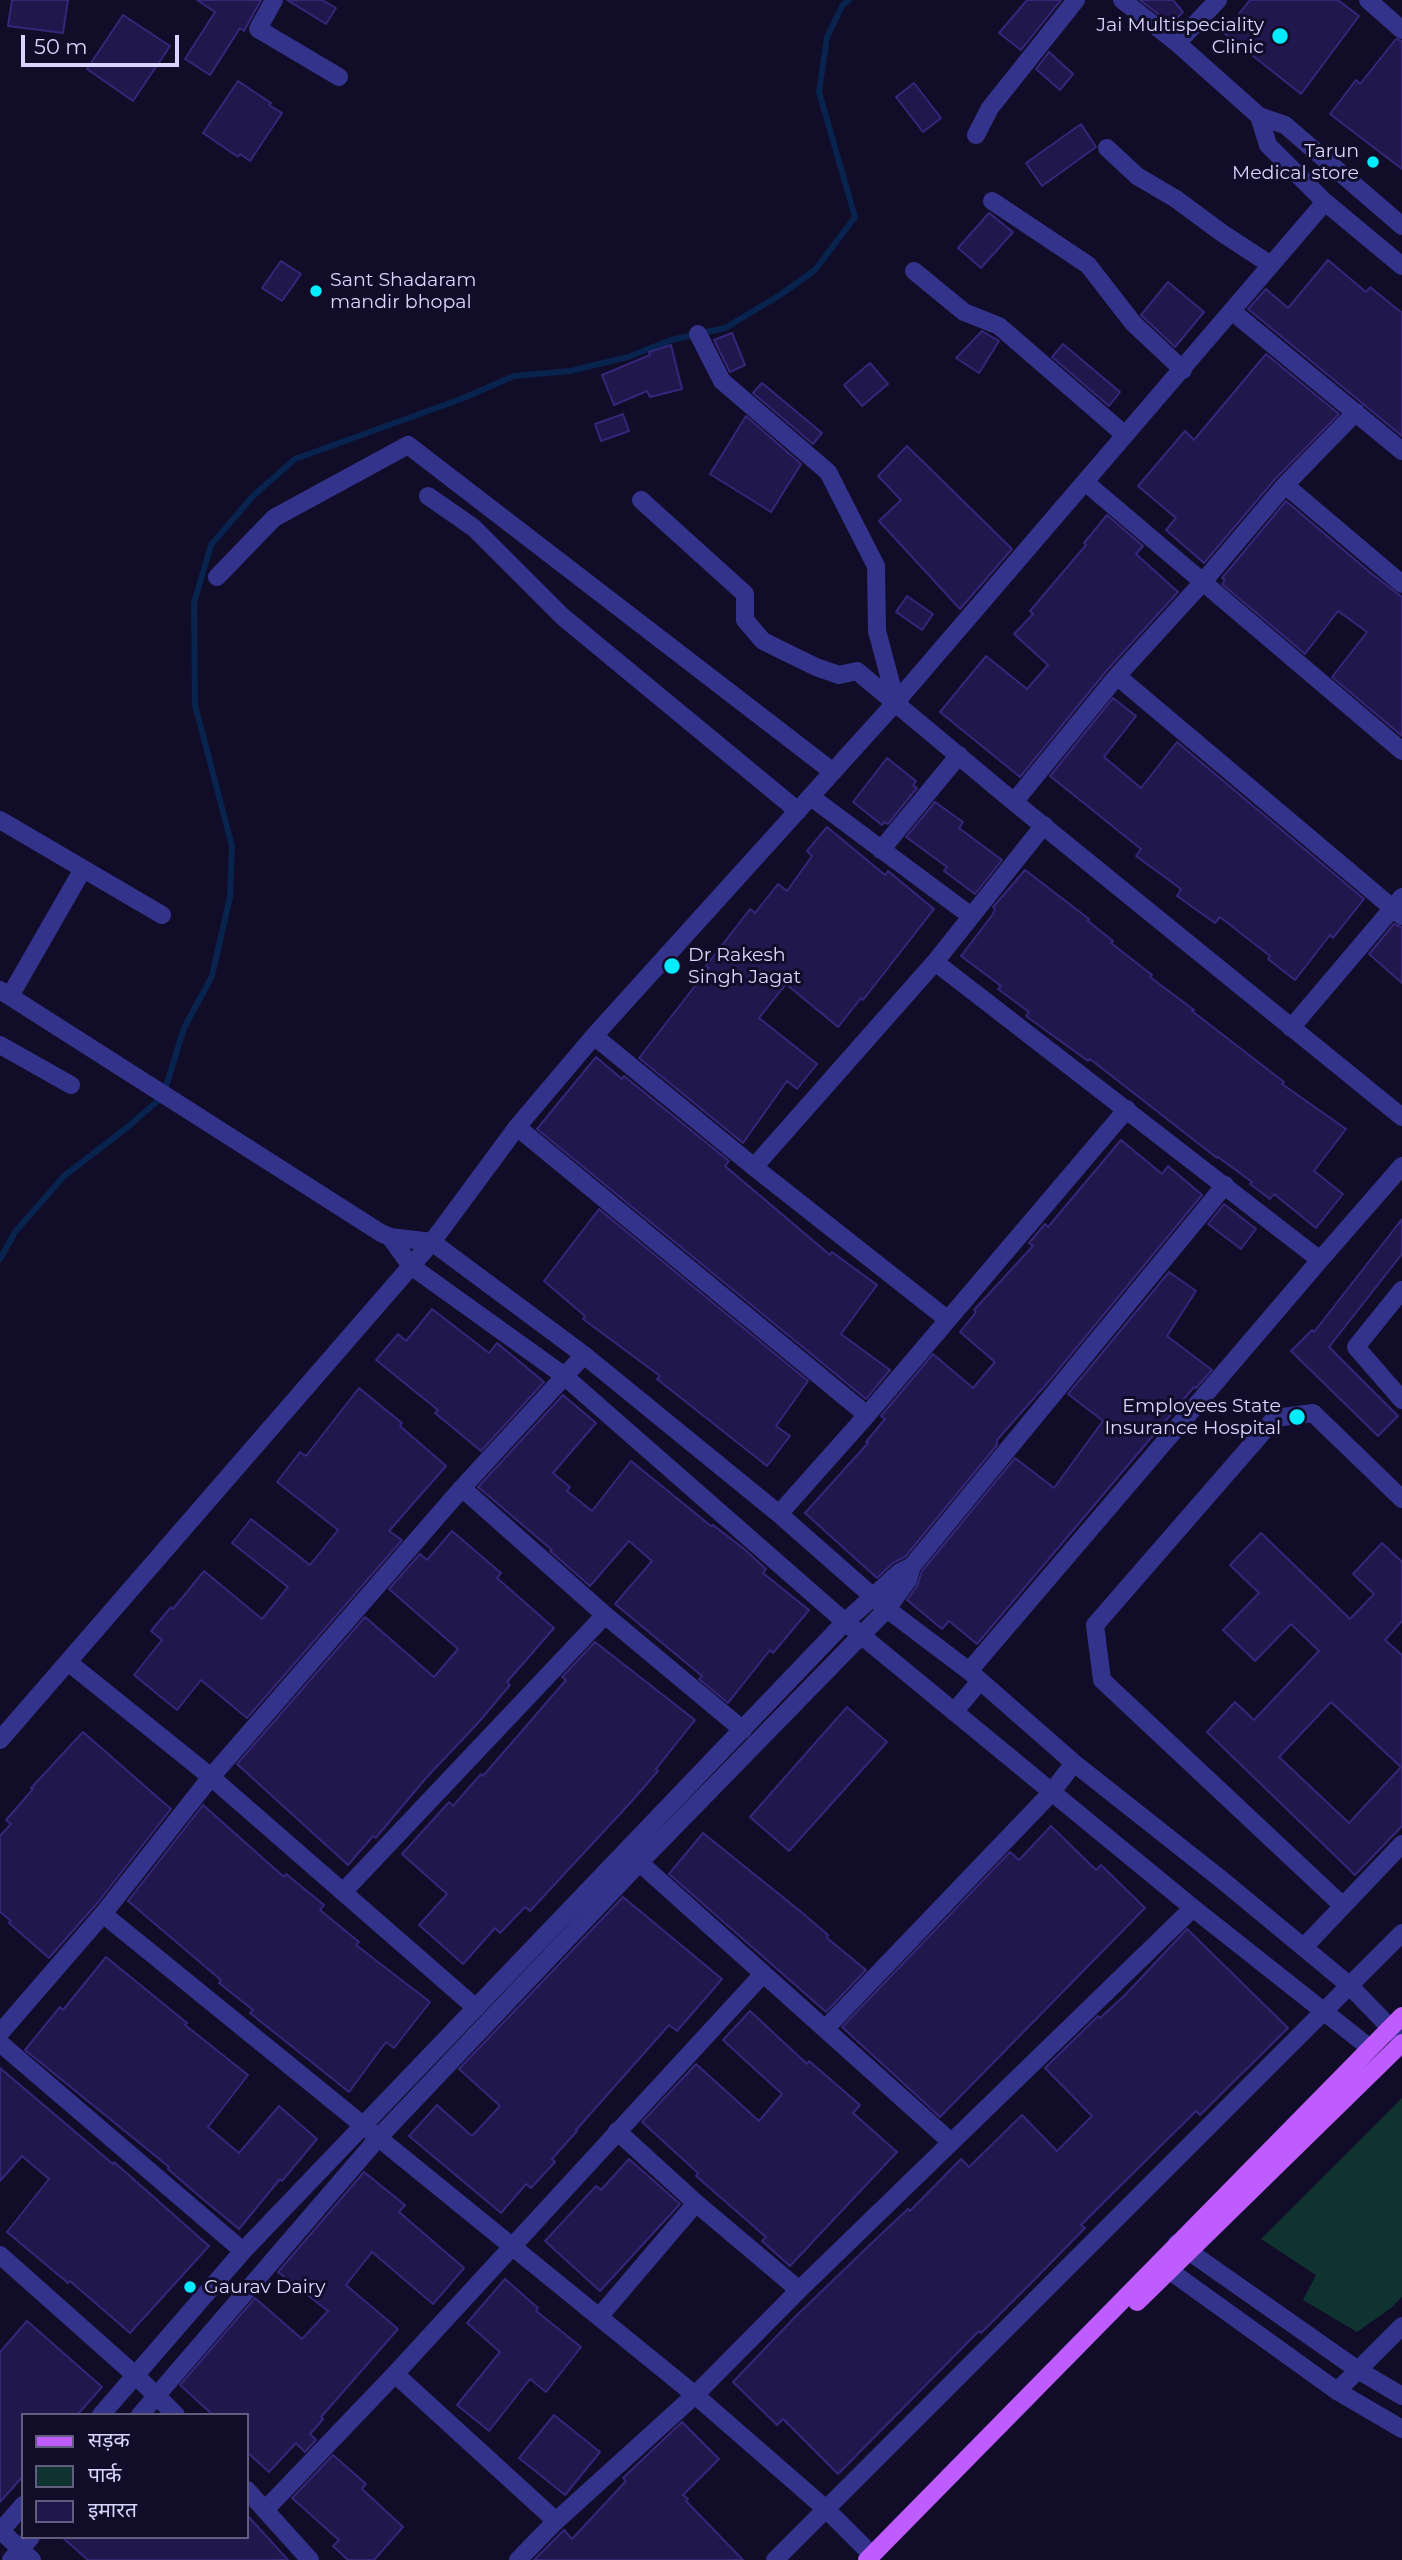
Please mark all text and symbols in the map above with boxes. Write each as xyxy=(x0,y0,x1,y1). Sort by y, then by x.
place label: Jai Multispeciality Clinic xyxy=(1097,14,1264,58)
scale bar xyxy=(24,21,182,65)
marker: Jai Multispeciality Clinic xyxy=(1270,26,1290,46)
text: 50 m xyxy=(34,34,88,59)
place label: Tarun Medical store xyxy=(1232,140,1359,184)
marker: Tarun Medical store xyxy=(1365,154,1381,170)
place label: Sant Shadaram mandir bhopal xyxy=(330,269,476,313)
marker: Sant Shadaram mandir bhopal xyxy=(308,283,324,299)
place label: Dr Rakesh Singh Jagat xyxy=(688,944,801,988)
marker: Dr Rakesh Singh Jagat xyxy=(662,956,682,976)
place label: Employees State Insurance Hospital xyxy=(1104,1395,1281,1439)
marker: Employees State Insurance Hospital xyxy=(1287,1407,1307,1427)
place label: Gaurav Dairy xyxy=(204,2276,326,2298)
marker: Gaurav Dairy xyxy=(182,2279,198,2295)
legend xyxy=(21,2413,248,2539)
text: सड़क xyxy=(88,2427,130,2452)
text: पार्क xyxy=(88,2462,122,2487)
text: इमारत xyxy=(88,2497,137,2522)

